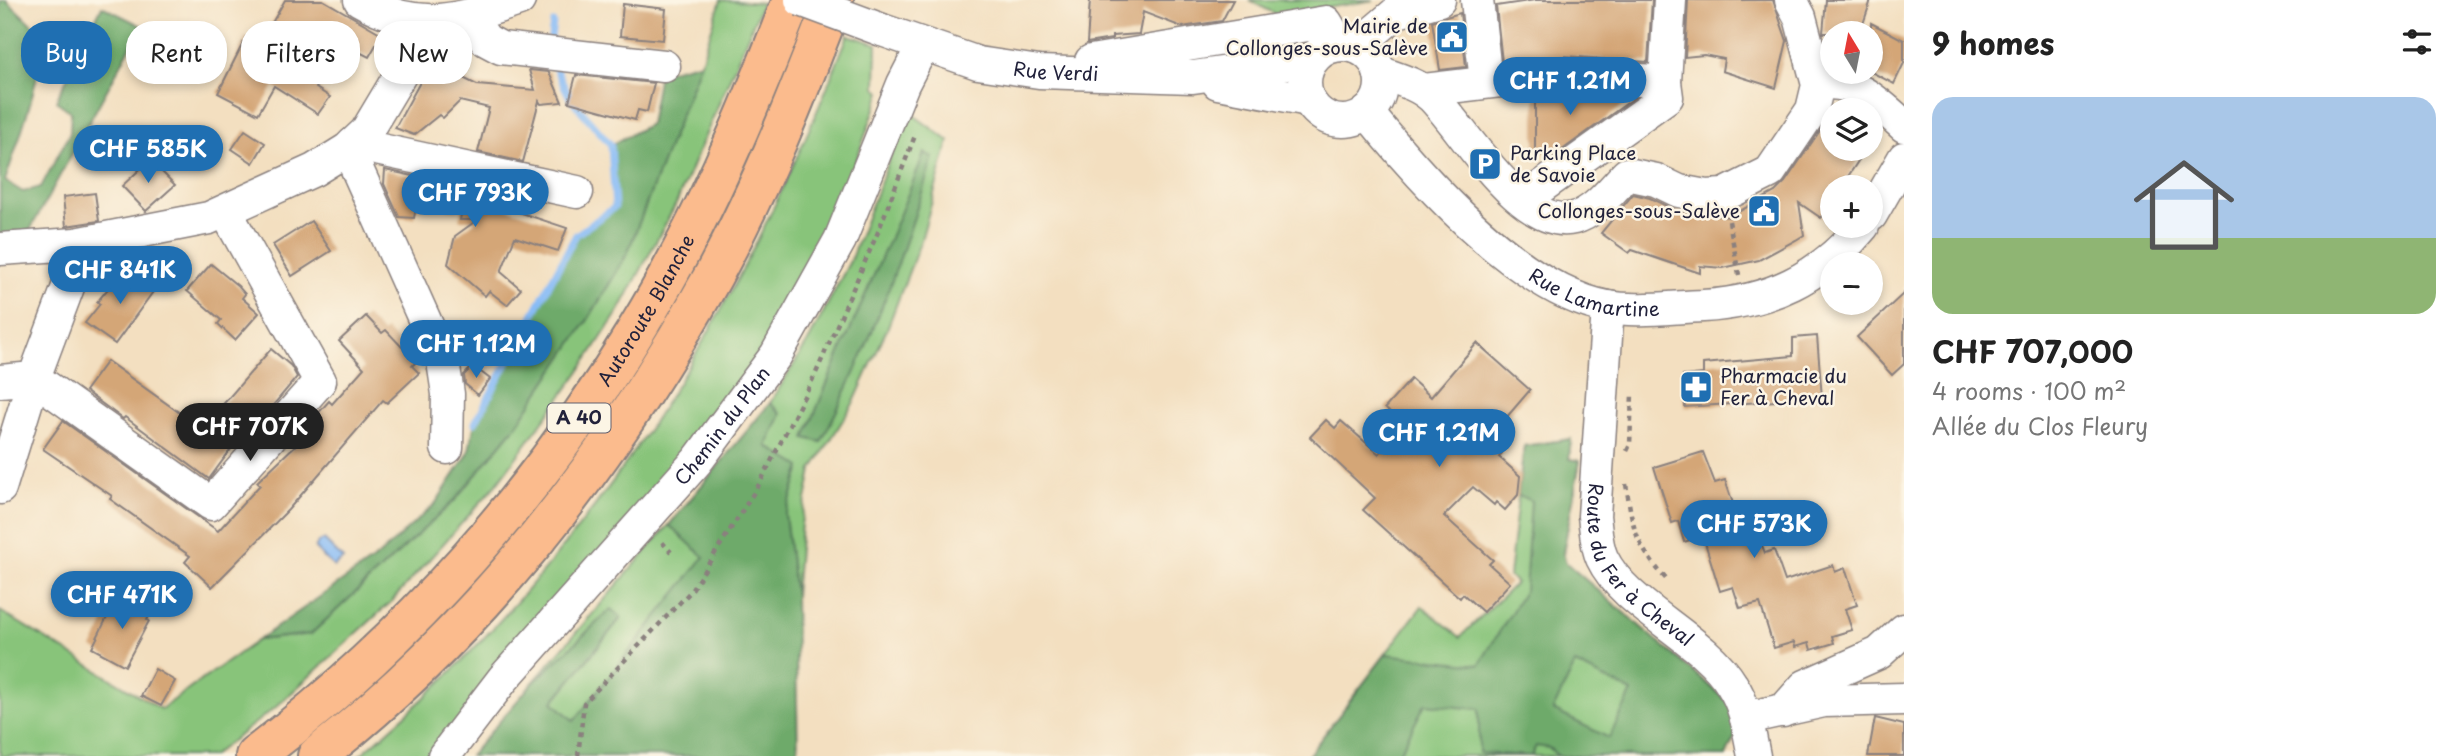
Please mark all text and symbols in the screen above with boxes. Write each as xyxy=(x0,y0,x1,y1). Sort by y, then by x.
place label: Mairie de Collonges-sous-Salève xyxy=(1226,11,1428,61)
public building icon: Mairie de Collonges-sous-Salève xyxy=(1433,18,1471,56)
text: 9 homes xyxy=(1932,20,2054,65)
chip: Buy xyxy=(21,21,112,84)
chip: Rent xyxy=(126,21,227,84)
chip: Filters xyxy=(241,21,360,84)
chip: New xyxy=(374,21,472,84)
north arrow xyxy=(1820,21,1883,84)
map controls xyxy=(1820,21,1883,315)
icon: filters xyxy=(2398,23,2436,61)
street label: Rue Verdi xyxy=(1012,53,1099,87)
pin: CHF 1.21M xyxy=(1490,58,1650,117)
text: CHF 1.21M xyxy=(1509,62,1631,97)
button: layers xyxy=(1820,98,1883,161)
pin: CHF 585K xyxy=(76,125,220,185)
text: CHF 585K xyxy=(89,130,207,165)
place label: Parking Place de Savoie xyxy=(1510,138,1636,188)
icon: home xyxy=(2121,142,2247,268)
parking icon: Parking Place de Savoie xyxy=(1466,145,1504,183)
pin: CHF 793K xyxy=(403,170,547,229)
text: CHF 793K xyxy=(418,174,532,209)
button: + xyxy=(1820,175,1883,238)
public building icon: Collonges-sous-Salève xyxy=(1745,192,1783,230)
place label: Collonges-sous-Salève xyxy=(1538,196,1740,224)
street label: Autoroute Blanche xyxy=(590,229,701,391)
pin: CHF 841K xyxy=(48,246,192,306)
text: CHF 841K xyxy=(64,251,176,286)
button: − xyxy=(1820,252,1883,315)
street label: Rue Lamartine xyxy=(1524,261,1660,322)
pin: CHF 1.12M xyxy=(396,320,556,380)
text: CHF 1.12M xyxy=(416,325,536,360)
text: CHF 707,000 xyxy=(1932,328,2133,373)
street label: Chemin du Plan xyxy=(667,360,776,491)
place label: Pharmacie du Fer à Cheval xyxy=(1720,361,1847,411)
pharmacy icon: Pharmacie du Fer à Cheval xyxy=(1677,368,1715,406)
text: 4 rooms · 100 m² xyxy=(1932,373,2126,408)
pin: CHF 707K xyxy=(178,404,322,463)
road number: A 40 xyxy=(548,404,610,432)
text: CHF 707K xyxy=(192,408,308,443)
text: Allée du Clos Fleury xyxy=(1932,408,2148,443)
pin: CHF 1.21M xyxy=(1359,410,1519,469)
text: CHF 1.21M xyxy=(1378,414,1500,449)
street label: Route du Fer à Cheval xyxy=(1581,482,1700,652)
pin: CHF 573K xyxy=(1682,500,1826,560)
text: CHF 573K xyxy=(1696,505,1812,540)
pin: CHF 471K xyxy=(50,572,194,631)
text: CHF 471K xyxy=(67,576,177,611)

